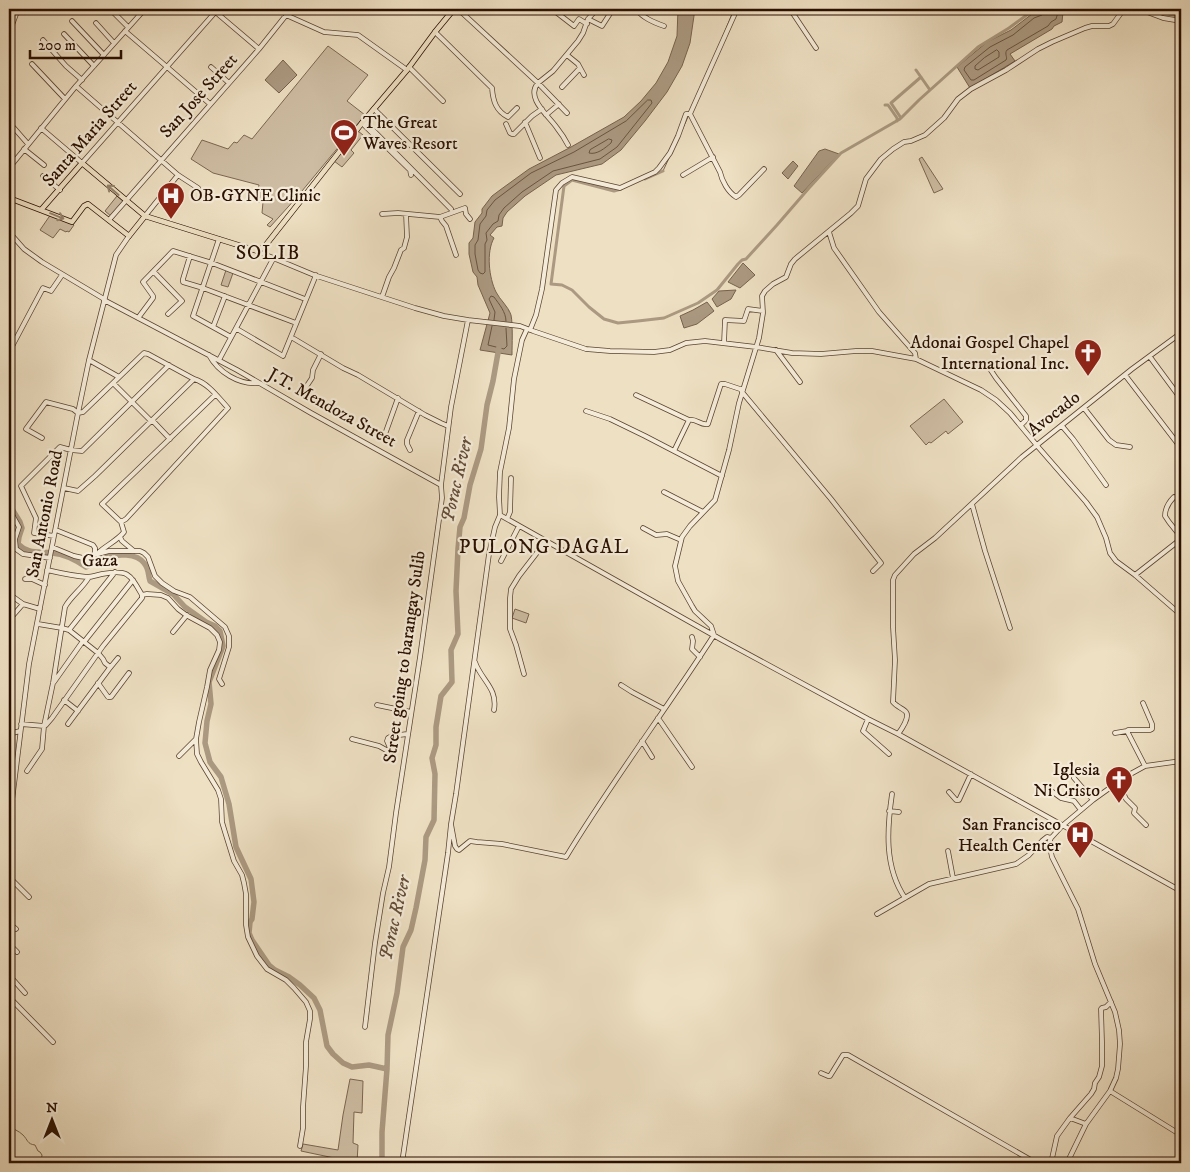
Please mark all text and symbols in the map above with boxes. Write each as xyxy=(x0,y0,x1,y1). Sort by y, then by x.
scale bar xyxy=(30,28,121,60)
text: 200 m xyxy=(38,36,76,55)
street label: San Jose Street xyxy=(155,49,243,143)
street label: Santa Maria Street xyxy=(38,76,142,191)
place label: The Great Waves Resort xyxy=(362,112,458,155)
sports icon: The Great Waves Resort xyxy=(329,118,359,157)
hospital icon: OB-GYNE Clinic xyxy=(156,181,186,220)
one-way arrow xyxy=(107,184,120,196)
place label: OB-GYNE Clinic xyxy=(190,185,321,207)
one-way arrow xyxy=(49,212,64,221)
district label: SOLIB xyxy=(236,241,300,266)
place label: Adonai Gospel Chapel International Inc. xyxy=(910,332,1070,375)
church icon: Adonai Gospel Chapel International Inc. xyxy=(1073,338,1103,377)
street label: J.T. Mendoza Street xyxy=(262,363,400,453)
street label: Avocado xyxy=(1023,386,1085,441)
water label: Porac River xyxy=(436,433,478,525)
street label: San Antonio Road xyxy=(22,448,68,580)
district label: PULONG DAGAL xyxy=(459,535,629,560)
street label: Gaza xyxy=(82,549,119,573)
street label: Street going to barangay Sulib xyxy=(379,549,431,765)
place label: Iglesia Ni Cristo xyxy=(1033,759,1100,802)
church icon: Iglesia Ni Cristo xyxy=(1104,765,1134,804)
place label: San Francisco Health Center xyxy=(958,814,1061,857)
hospital icon: San Francisco Health Center xyxy=(1065,820,1095,859)
water label: Porac River xyxy=(374,871,416,963)
north arrow xyxy=(28,1094,78,1144)
text: N xyxy=(46,1099,58,1117)

